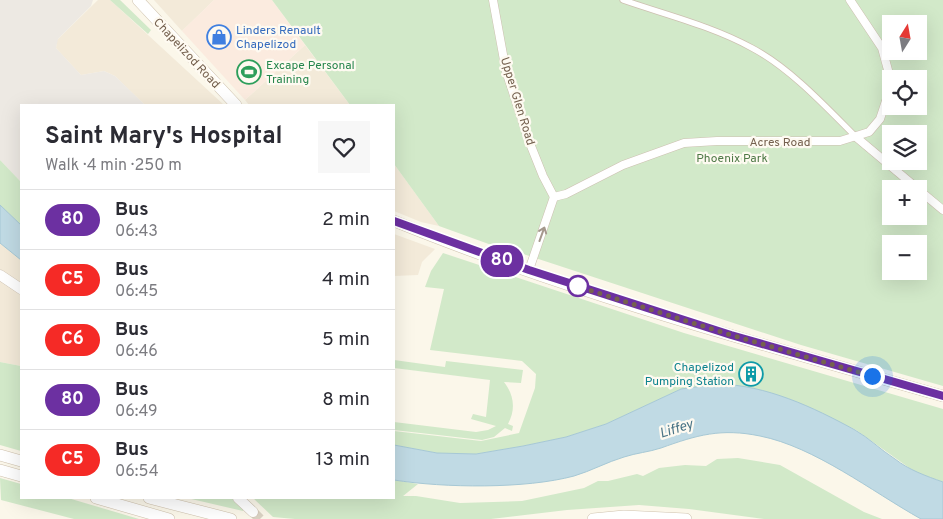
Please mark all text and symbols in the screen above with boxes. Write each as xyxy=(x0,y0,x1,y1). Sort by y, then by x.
street label: Chapelizod Road xyxy=(149,15,223,92)
north arrow xyxy=(882,15,928,60)
map controls xyxy=(882,15,927,280)
place label: Linders Renault Chapelizod xyxy=(236,23,321,53)
shop icon: Linders Renault Chapelizod xyxy=(206,24,232,50)
street label: Upper Glen Road xyxy=(496,55,538,147)
place label: Excape Personal Training xyxy=(266,58,355,88)
sports icon: Excape Personal Training xyxy=(236,59,262,85)
button: locate xyxy=(882,70,927,115)
button: heart xyxy=(318,121,370,173)
text: Saint Mary's Hospital xyxy=(45,122,282,152)
button: layers xyxy=(882,125,927,170)
street label: Acres Road xyxy=(750,135,811,151)
park label: Phoenix Park xyxy=(696,151,768,167)
text: Walk · 4 min · 250 m xyxy=(45,156,182,176)
button: + xyxy=(882,180,927,225)
text: Bus xyxy=(115,198,149,222)
text: 80 xyxy=(61,208,84,231)
text: 2 min xyxy=(322,208,370,232)
text: 06:43 xyxy=(115,222,158,242)
one-way arrow xyxy=(538,227,547,242)
button: − xyxy=(882,235,927,280)
line badge: 80 xyxy=(480,245,524,277)
text: 80 xyxy=(491,249,513,272)
text: Bus xyxy=(115,258,149,282)
text: C5 xyxy=(61,268,84,291)
text: 4 min xyxy=(322,268,370,292)
unlabelled marker xyxy=(567,275,589,297)
text: 06:45 xyxy=(115,282,158,302)
text: Bus xyxy=(115,318,149,342)
text: C6 xyxy=(61,328,84,351)
text: 5 min xyxy=(322,328,370,352)
text: 06:46 xyxy=(115,342,158,362)
place label: Chapelizod Pumping Station xyxy=(645,360,734,390)
building icon: Chapelizod Pumping Station xyxy=(738,361,764,387)
your location xyxy=(860,364,885,389)
text: Bus xyxy=(115,378,149,402)
text: 80 xyxy=(61,388,84,411)
text: 8 min xyxy=(322,388,370,412)
text: 06:49 xyxy=(115,402,158,422)
water label: Liffey xyxy=(658,416,696,443)
text: Bus xyxy=(115,438,149,462)
text: C5 xyxy=(61,448,84,471)
text: 13 min xyxy=(315,448,370,472)
text: 06:54 xyxy=(115,462,159,482)

